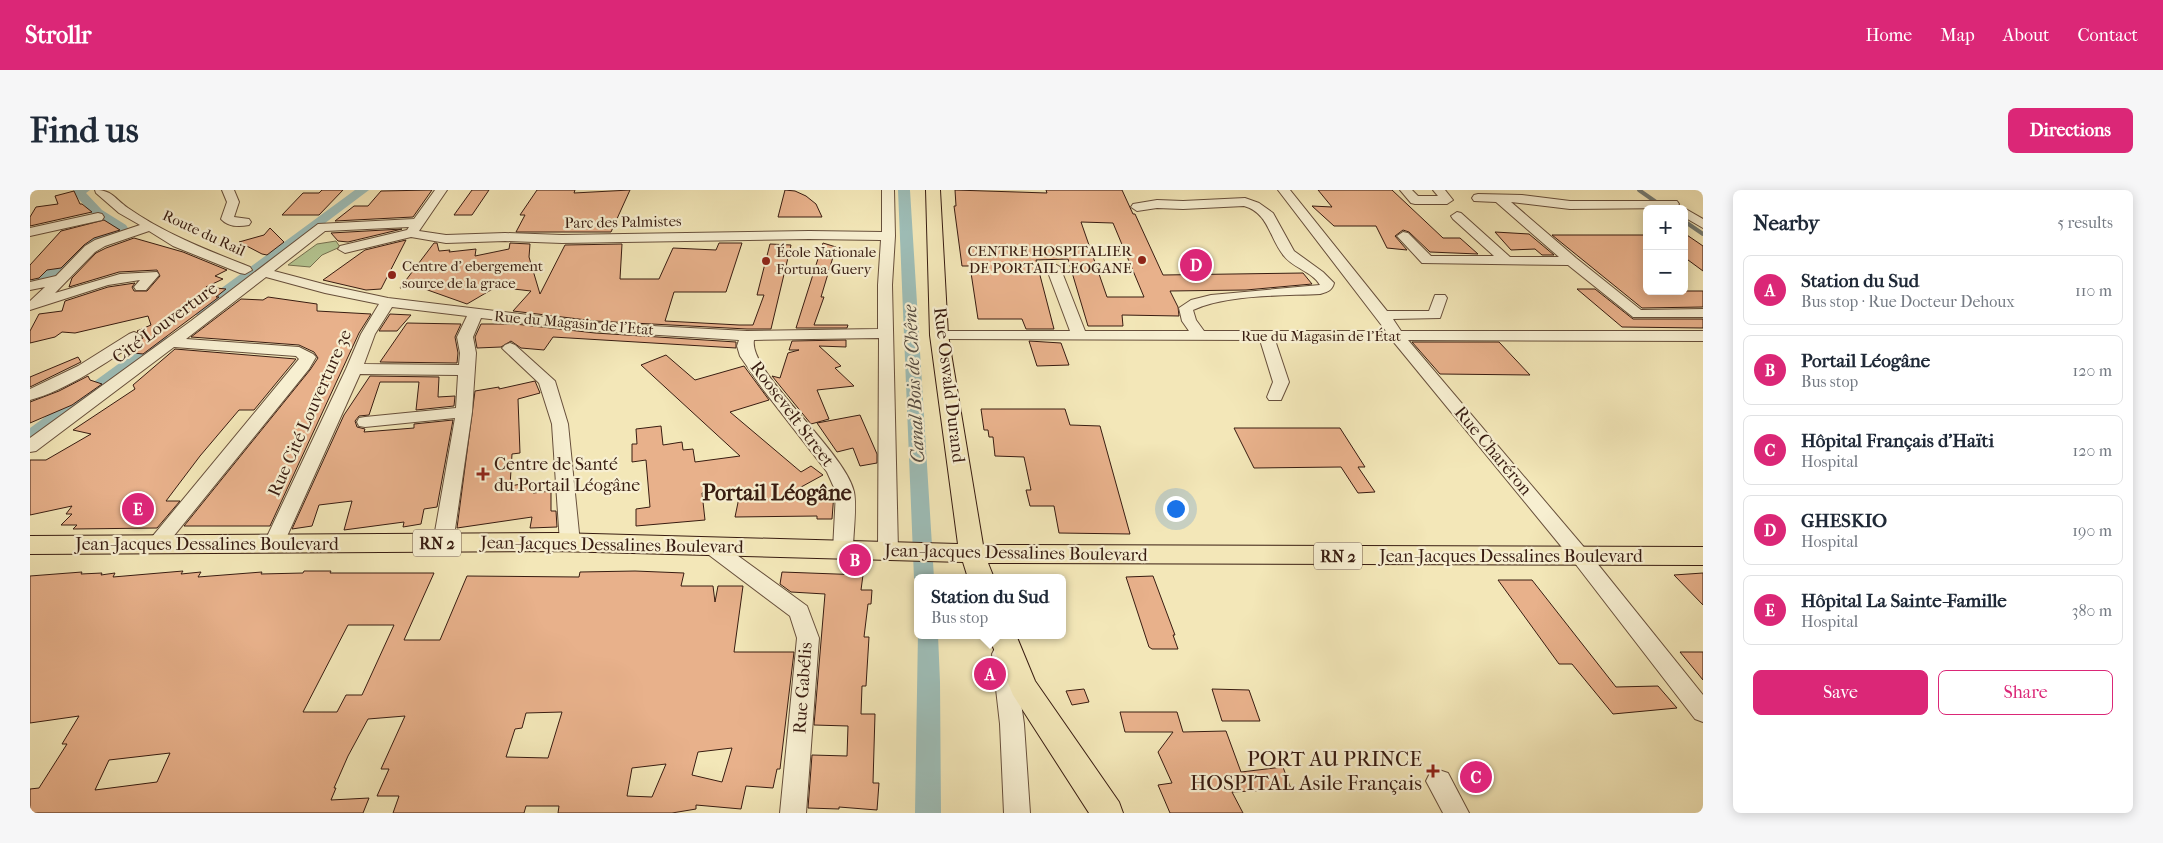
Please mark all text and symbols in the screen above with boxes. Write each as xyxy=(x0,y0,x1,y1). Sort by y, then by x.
text: Strollr xyxy=(25,21,92,49)
text: Home xyxy=(1865,25,1912,46)
text: Map xyxy=(1940,25,1975,46)
text: About xyxy=(2003,25,2049,46)
text: Contact xyxy=(2077,25,2138,46)
button: Directions xyxy=(2008,108,2133,153)
text: Find us xyxy=(30,110,139,151)
map controls xyxy=(1643,205,1688,295)
button: + xyxy=(1643,205,1688,250)
street label: Route du Rail xyxy=(160,206,248,260)
text: Nearby xyxy=(1753,211,1819,235)
street label: Parc des Palmistes xyxy=(564,212,682,232)
text: 5 results xyxy=(2057,213,2113,232)
place label: CENTRE HOSPITALIER DE PORTAIL LEOGANE xyxy=(968,242,1133,277)
place label: École Nationale Fortuna Guery xyxy=(776,243,877,278)
pin: D xyxy=(1180,246,1212,284)
button: − xyxy=(1643,250,1688,295)
marker: CENTRE HOSPITALIER DE PORTAIL LEOGANE xyxy=(1136,254,1148,266)
marker: École Nationale Fortuna Guery xyxy=(760,255,772,267)
place label: Centre d' ebergement source de la grace xyxy=(402,257,544,292)
marker: Centre d' ebergement source de la grace xyxy=(386,269,398,281)
text: Station du Sud xyxy=(1801,270,1919,292)
street label: Cité Louverture xyxy=(108,278,222,368)
text: A xyxy=(1765,281,1775,300)
text: 110 m xyxy=(2075,281,2112,300)
text: Bus stop · Rue Docteur Dehoux xyxy=(1801,292,2015,311)
water label: Canal Bois de Chêne xyxy=(899,303,929,464)
street label: Rue Oswald Durand xyxy=(929,306,969,464)
street label: Rue du Magasin de l'Etat xyxy=(494,307,655,339)
street label: Rue Cité Louverture 3e xyxy=(264,326,356,500)
street label: Rue du Magasin de l'État xyxy=(1241,327,1402,345)
text: Portail Léogâne xyxy=(1801,350,1930,372)
street label: Roosevelt Street xyxy=(746,357,839,471)
text: B xyxy=(1765,361,1775,380)
text: 120 m xyxy=(2073,361,2112,380)
text: Bus stop xyxy=(1801,372,1858,391)
street label: Rue Charéron xyxy=(1450,402,1537,500)
text: Hôpital Français d'Haïti xyxy=(1801,430,1994,452)
text: C xyxy=(1765,441,1775,460)
text: 120 m xyxy=(2073,441,2112,460)
text: Hospital xyxy=(1801,452,1858,471)
place label: Centre de Santé du Portail Léogâne xyxy=(494,454,640,496)
marker: Centre de Santé du Portail Léogâne xyxy=(476,467,490,481)
district label: Portail Léogâne xyxy=(702,480,852,506)
pin: E xyxy=(122,490,154,528)
your location xyxy=(1163,496,1189,522)
text: GHESKIO xyxy=(1801,510,1887,532)
text: D xyxy=(1764,521,1776,540)
text: 190 m xyxy=(2072,521,2112,540)
road number: RN 2 xyxy=(413,529,461,556)
street label: Jean-Jacques Dessalines Boulevard xyxy=(478,532,744,558)
text: Hospital xyxy=(1801,532,1858,551)
street label: Jean-Jacques Dessalines Boulevard xyxy=(73,534,339,555)
street label: Jean-Jacques Dessalines Boulevard xyxy=(882,540,1148,566)
pin: B xyxy=(839,541,871,579)
road number: RN 2 xyxy=(1314,542,1362,570)
street label: Jean-Jacques Dessalines Boulevard xyxy=(1377,546,1643,567)
popup xyxy=(914,574,1066,639)
text: Station du Sud xyxy=(931,586,1049,608)
text: Hôpital La Sainte-Famille xyxy=(1801,590,2007,612)
text: E xyxy=(1765,601,1775,620)
text: 380 m xyxy=(2072,601,2112,620)
text: Bus stop xyxy=(931,608,988,627)
text: Hospital xyxy=(1801,612,1858,631)
street label: Rue Gabélis xyxy=(789,641,817,735)
pin: A xyxy=(974,655,1006,693)
button: Save xyxy=(1753,670,1928,715)
button: Share xyxy=(1938,670,2113,715)
place label: PORT AU PRINCE HOSPITAL Asile Français xyxy=(1190,747,1422,795)
pin: C xyxy=(1460,758,1492,796)
marker: PORT AU PRINCE HOSPITAL Asile Français xyxy=(1426,764,1440,778)

